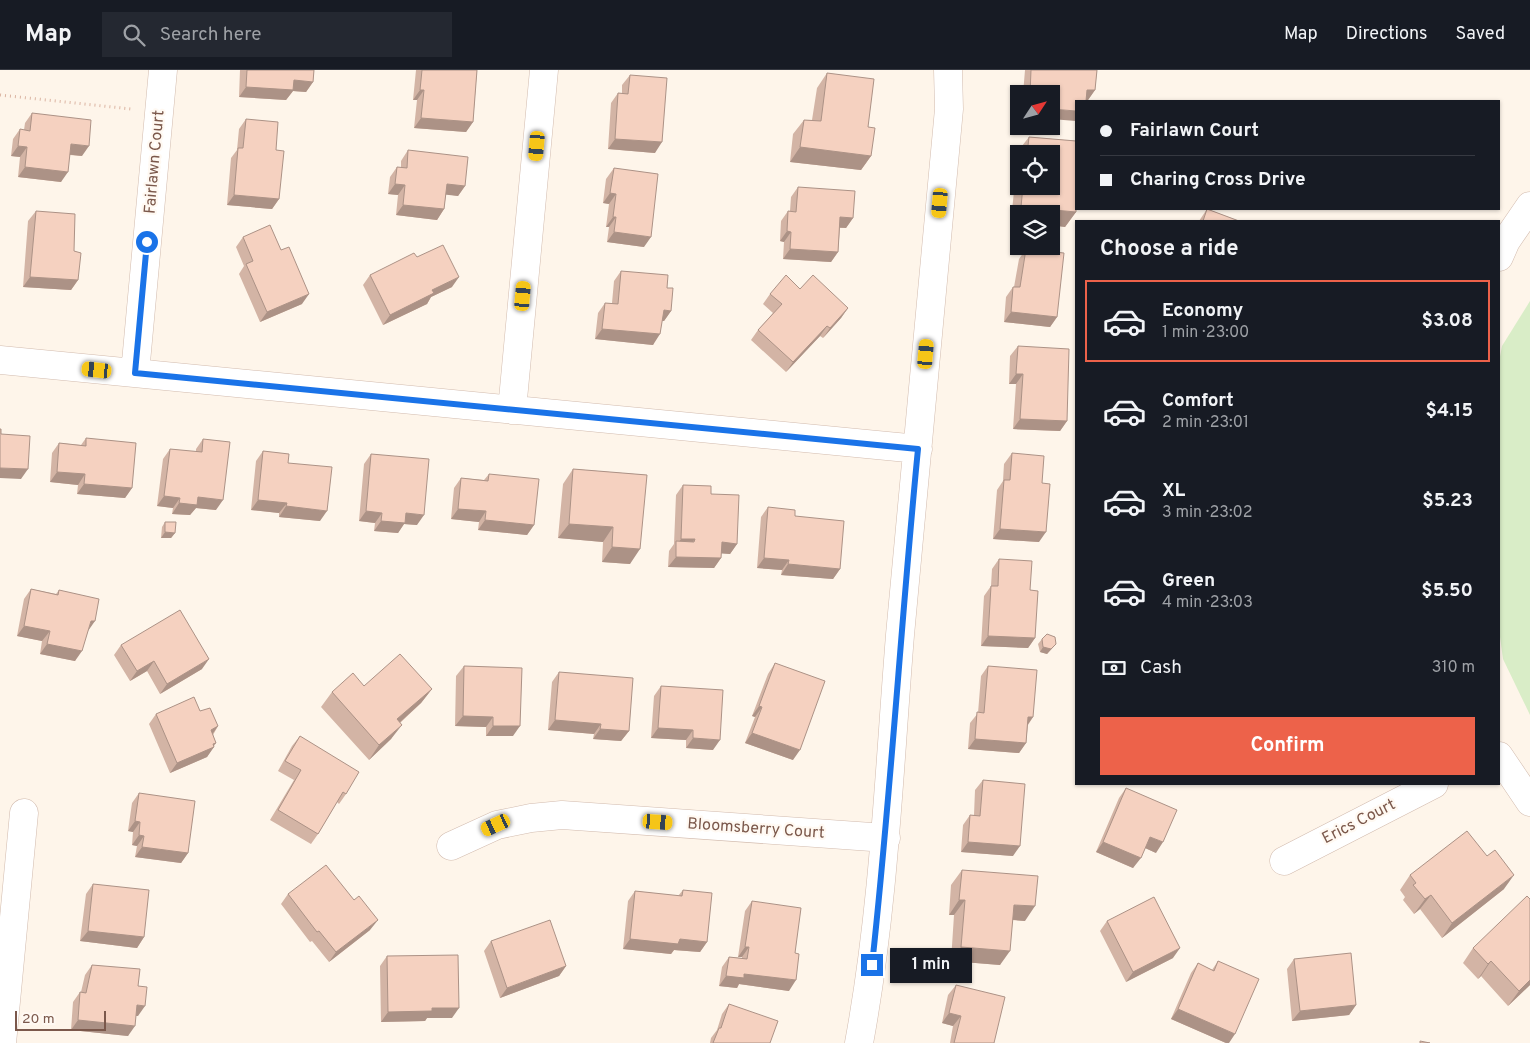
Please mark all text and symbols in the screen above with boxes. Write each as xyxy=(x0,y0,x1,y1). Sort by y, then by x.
search box xyxy=(102,12,452,57)
text: Map xyxy=(25,20,72,50)
icon: search xyxy=(120,21,148,49)
text: Search here xyxy=(160,23,261,47)
text: Map xyxy=(1284,23,1318,46)
text: Directions xyxy=(1346,23,1428,46)
text: Saved xyxy=(1456,23,1505,46)
north arrow xyxy=(1010,85,1060,135)
map controls xyxy=(1010,85,1060,255)
street label: Fairlawn Court xyxy=(141,109,169,215)
text: Fairlawn Court xyxy=(1130,119,1259,143)
car xyxy=(528,130,545,162)
button: locate xyxy=(1010,145,1060,195)
text: Charing Cross Drive xyxy=(1130,168,1306,192)
car xyxy=(931,187,948,219)
button: layers xyxy=(1010,205,1060,255)
route start xyxy=(136,231,158,253)
text: Choose a ride xyxy=(1100,236,1238,263)
car xyxy=(514,280,531,312)
icon: car xyxy=(1102,299,1147,344)
text: Economy xyxy=(1162,299,1243,323)
text: $3.08 xyxy=(1422,309,1473,333)
text: 1 min · 23:00 xyxy=(1162,323,1249,343)
car xyxy=(917,338,934,370)
car xyxy=(81,361,112,379)
icon: car xyxy=(1102,389,1147,434)
text: Comfort xyxy=(1162,389,1234,413)
text: $4.15 xyxy=(1426,399,1473,423)
text: 2 min · 23:01 xyxy=(1162,413,1249,433)
icon: car xyxy=(1102,479,1147,524)
text: XL xyxy=(1162,479,1185,503)
text: $5.23 xyxy=(1422,489,1473,513)
text: 3 min · 23:02 xyxy=(1162,503,1253,523)
icon: car xyxy=(1102,569,1147,614)
text: Green xyxy=(1162,569,1215,593)
text: $5.50 xyxy=(1421,579,1473,603)
text: 4 min · 23:03 xyxy=(1162,593,1253,613)
icon: cash xyxy=(1100,654,1128,682)
text: Cash xyxy=(1140,656,1182,680)
text: 310 m xyxy=(1432,658,1475,678)
button: Confirm xyxy=(1100,717,1475,775)
street label: Erics Court xyxy=(1319,795,1399,849)
car xyxy=(479,812,512,838)
car xyxy=(642,813,673,831)
street label: Bloomsberry Court xyxy=(687,814,825,844)
callout: 1 min xyxy=(890,948,972,982)
route end xyxy=(861,954,883,976)
text: 1 min xyxy=(912,955,950,975)
scale bar xyxy=(15,1008,106,1031)
text: 20 m xyxy=(22,1011,55,1028)

